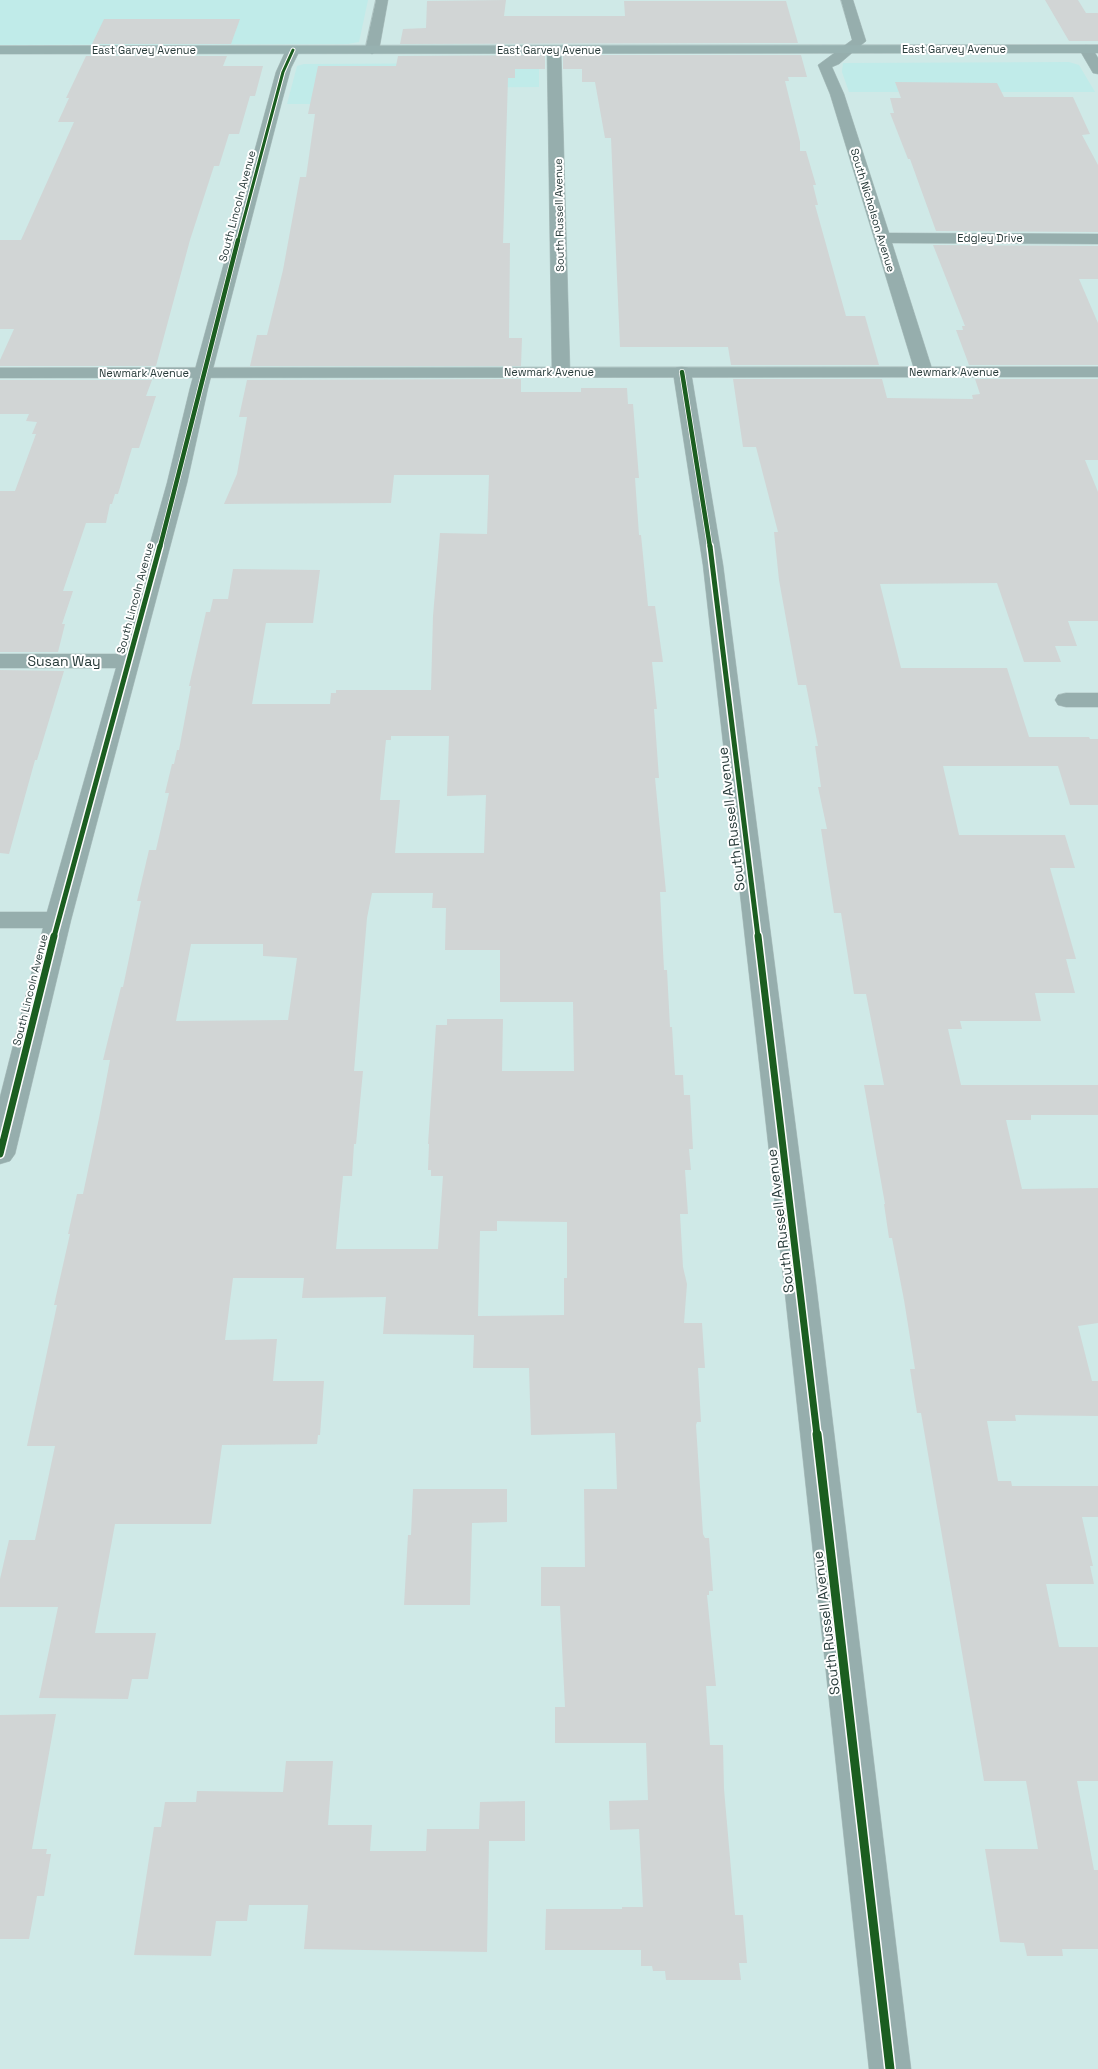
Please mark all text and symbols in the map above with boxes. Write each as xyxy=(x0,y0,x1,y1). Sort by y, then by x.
street label: East Garvey Avenue xyxy=(902,42,1006,56)
street label: East Garvey Avenue xyxy=(92,43,196,57)
street label: East Garvey Avenue xyxy=(497,43,601,57)
street label: South Nicholson Avenue xyxy=(848,146,898,274)
street label: South Lincoln Avenue xyxy=(215,149,259,263)
street label: South Russell Avenue xyxy=(551,158,567,272)
street label: Edgley Drive xyxy=(957,231,1023,245)
street label: Newmark Avenue xyxy=(504,365,594,379)
street label: Newmark Avenue xyxy=(909,365,999,379)
street label: Newmark Avenue xyxy=(99,366,189,380)
street label: South Lincoln Avenue xyxy=(113,541,157,655)
street label: Susan Way xyxy=(27,652,101,670)
street label: South Russell Avenue xyxy=(713,746,749,892)
street label: South Lincoln Avenue xyxy=(9,933,51,1047)
street label: South Russell Avenue xyxy=(762,1148,798,1294)
street label: South Russell Avenue xyxy=(808,1550,844,1696)

